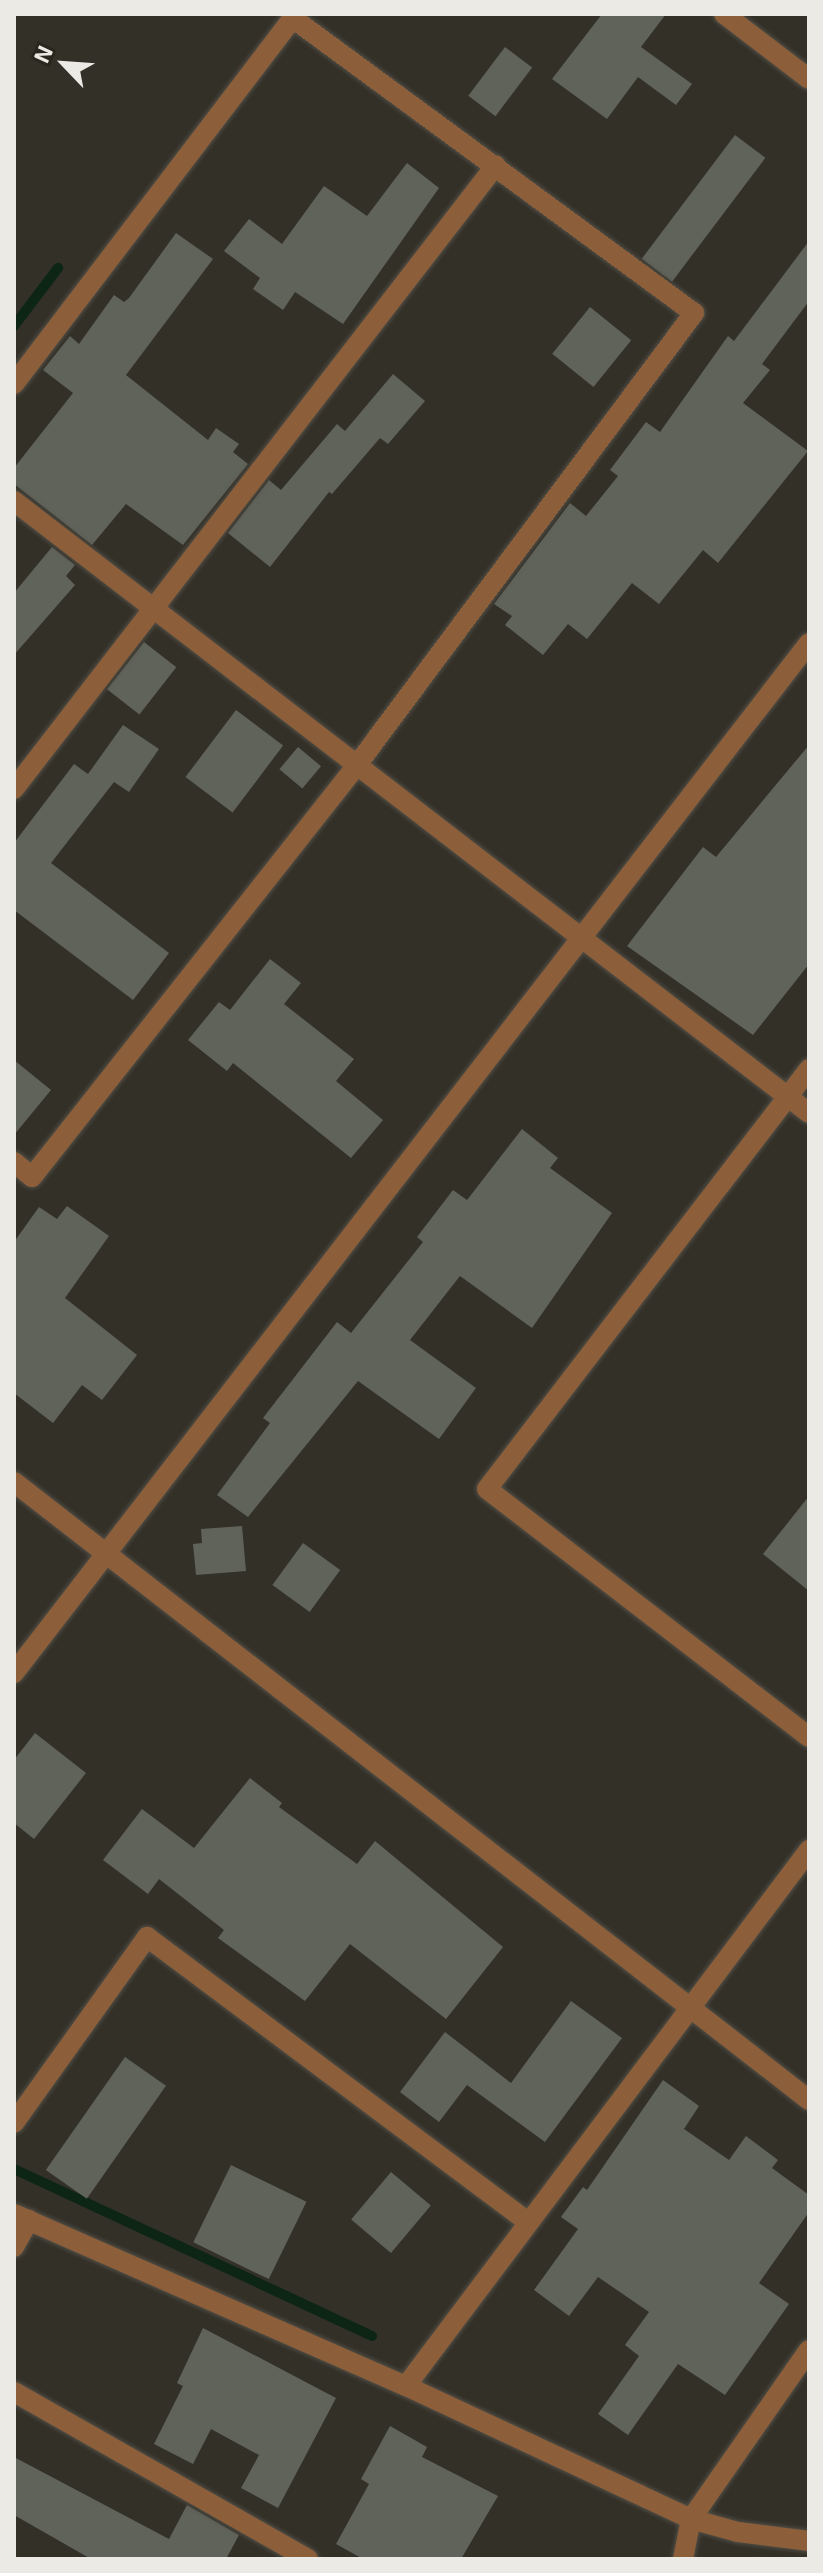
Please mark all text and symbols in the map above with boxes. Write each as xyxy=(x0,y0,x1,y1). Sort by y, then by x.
north arrow xyxy=(24,24,104,104)
text: N xyxy=(27,41,57,67)

